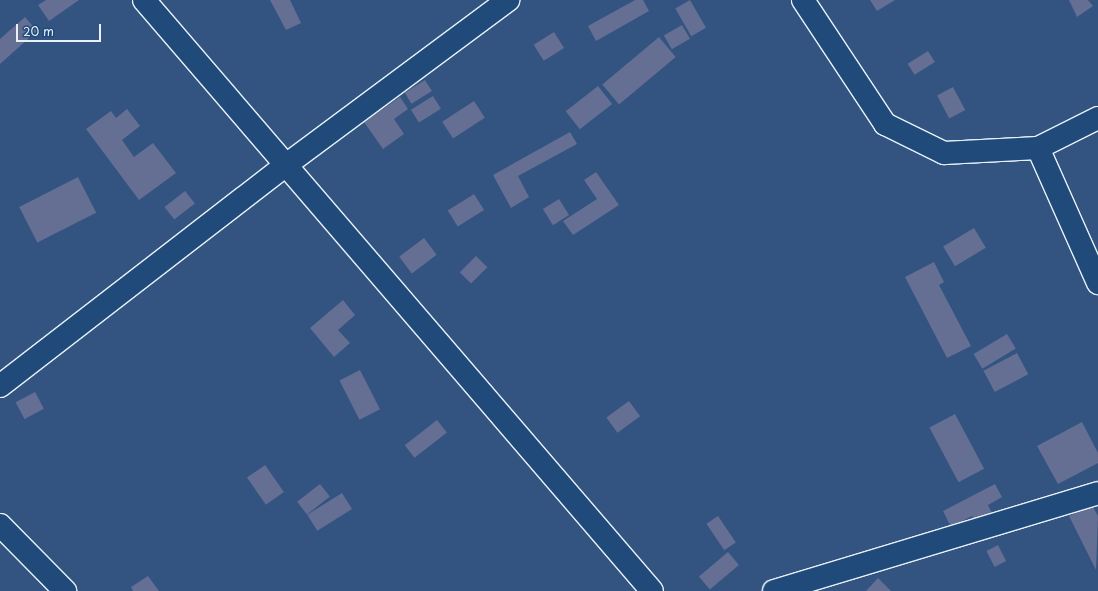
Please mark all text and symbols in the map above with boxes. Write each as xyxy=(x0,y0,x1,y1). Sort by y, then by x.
scale bar xyxy=(18,16,103,42)
text: 20 m xyxy=(23,22,54,40)

